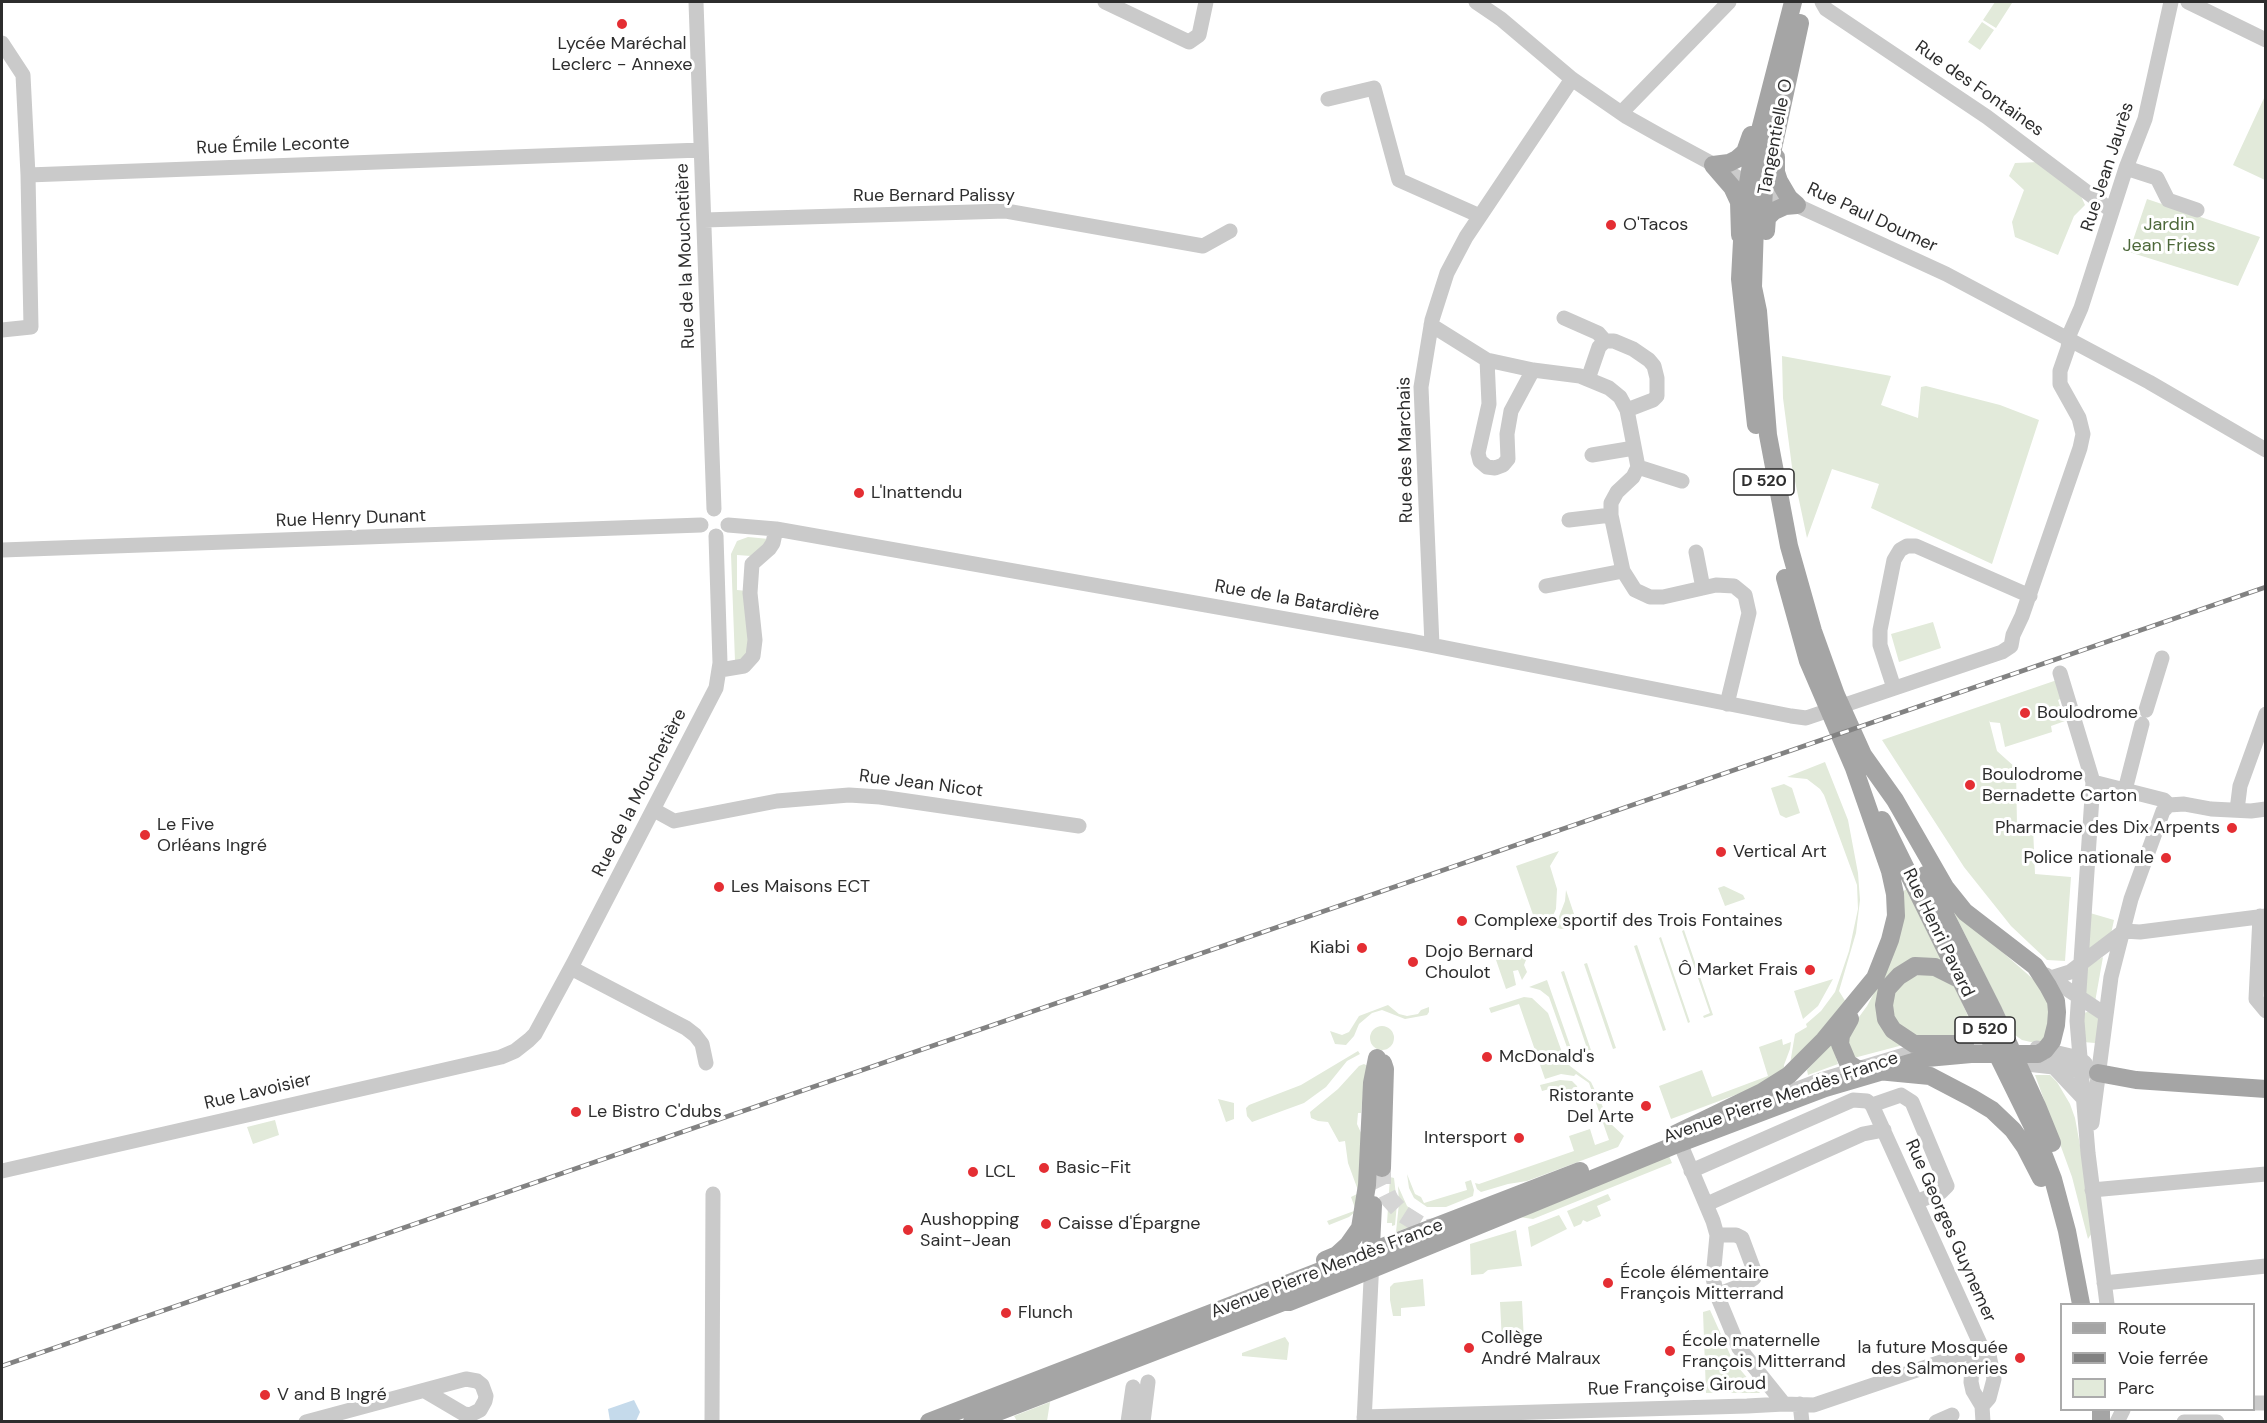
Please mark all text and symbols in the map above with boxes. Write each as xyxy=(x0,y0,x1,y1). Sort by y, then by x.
marker: Lycée Maréchal Leclerc - Annexe xyxy=(615,17,629,31)
place label: Lycée Maréchal Leclerc - Annexe xyxy=(552,33,692,76)
street label: Rue des Fontaines xyxy=(1910,36,2048,142)
street label: Tangentielle O xyxy=(1754,77,1798,197)
street label: Rue Jean Jaurès xyxy=(2077,100,2139,234)
street label: Rue Émile Leconte xyxy=(196,133,350,159)
street label: Rue de la Mouchetière xyxy=(672,163,700,349)
street label: Rue Paul Doumer xyxy=(1803,178,1941,258)
street label: Rue Bernard Palissy xyxy=(853,185,1015,207)
place label: O'Tacos xyxy=(1623,214,1688,236)
park label: Jardin Jean Friess xyxy=(2122,214,2216,256)
marker: O'Tacos xyxy=(1604,218,1618,232)
street label: Rue des Marchais xyxy=(1394,377,1418,523)
road number: D 520 xyxy=(1734,469,1794,495)
place label: L'Inattendu xyxy=(871,482,962,504)
marker: L'Inattendu xyxy=(852,486,866,500)
street label: Rue Henry Dunant xyxy=(275,506,427,532)
street label: Rue de la Batardière xyxy=(1213,576,1381,626)
place label: Boulodrome xyxy=(2037,702,2138,724)
street label: Rue de la Mouchetière xyxy=(588,705,692,881)
marker: Boulodrome xyxy=(2018,706,2032,720)
place label: Boulodrome Bernadette Carton xyxy=(1982,764,2137,806)
street label: Rue Jean Nicot xyxy=(858,766,984,802)
marker: Boulodrome Bernadette Carton xyxy=(1963,778,1977,792)
place label: Le Five Orléans Ingré xyxy=(157,814,267,856)
place label: Pharmacie des Dix Arpents xyxy=(1995,817,2220,839)
marker: Pharmacie des Dix Arpents xyxy=(2225,821,2239,835)
marker: Le Five Orléans Ingré xyxy=(138,828,152,842)
place label: Vertical Art xyxy=(1733,841,1827,863)
marker: Vertical Art xyxy=(1714,845,1728,859)
place label: Police nationale xyxy=(2023,847,2154,869)
marker: Police nationale xyxy=(2159,851,2173,865)
street label: Rue Henri Pavard xyxy=(1897,865,1979,1001)
place label: Les Maisons ECT xyxy=(731,876,870,898)
marker: Les Maisons ECT xyxy=(712,880,726,894)
place label: Complexe sportif des Trois Fontaines xyxy=(1474,910,1783,932)
marker: Complexe sportif des Trois Fontaines xyxy=(1455,914,1469,928)
place label: Kiabi xyxy=(1310,937,1350,959)
marker: Kiabi xyxy=(1355,941,1369,955)
place label: Dojo Bernard Choulot xyxy=(1425,941,1533,984)
marker: Dojo Bernard Choulot xyxy=(1406,955,1420,969)
place label: Ô Market Frais xyxy=(1678,959,1798,981)
marker: Ô Market Frais xyxy=(1803,963,1817,977)
road number: D 520 xyxy=(1955,1017,2015,1043)
place label: McDonald's xyxy=(1499,1046,1595,1068)
street label: Avenue Pierre Mendès France xyxy=(1661,1048,1901,1148)
marker: McDonald's xyxy=(1480,1050,1494,1064)
street label: Rue Lavoisier xyxy=(202,1069,314,1115)
place label: Ristorante Del Arte xyxy=(1549,1085,1634,1128)
marker: Ristorante Del Arte xyxy=(1639,1099,1653,1113)
place label: Le Bistro C'dubs xyxy=(588,1101,722,1123)
marker: Le Bistro C'dubs xyxy=(569,1105,583,1119)
place label: Intersport xyxy=(1424,1127,1507,1149)
marker: Intersport xyxy=(1512,1131,1526,1145)
street label: Rue Georges Guynemer xyxy=(1900,1136,2000,1326)
place label: Basic-Fit xyxy=(1056,1157,1131,1179)
place label: LCL xyxy=(985,1161,1016,1183)
marker: Basic-Fit xyxy=(1037,1161,1051,1175)
marker: LCL xyxy=(966,1165,980,1179)
place label: Aushopping Saint-Jean xyxy=(920,1209,1019,1252)
place label: Caisse d'Épargne xyxy=(1058,1213,1201,1235)
street label: Avenue Pierre Mendès France xyxy=(1208,1215,1446,1323)
marker: Caisse d'Épargne xyxy=(1039,1217,1053,1231)
marker: Aushopping Saint-Jean xyxy=(901,1223,915,1237)
place label: École élémentaire François Mitterrand xyxy=(1620,1262,1784,1304)
marker: École élémentaire François Mitterrand xyxy=(1601,1276,1615,1290)
place label: Flunch xyxy=(1018,1302,1073,1324)
legend xyxy=(2060,1303,2255,1411)
marker: Flunch xyxy=(999,1306,1013,1320)
text: Route xyxy=(2118,1316,2166,1340)
place label: Collège André Malraux xyxy=(1481,1327,1601,1370)
place label: École maternelle François Mitterrand xyxy=(1682,1330,1846,1372)
place label: la future Mosquée des Salmoneries xyxy=(1857,1337,2008,1380)
marker: Collège André Malraux xyxy=(1462,1341,1476,1355)
marker: École maternelle François Mitterrand xyxy=(1663,1344,1677,1358)
text: Voie ferrée xyxy=(2118,1346,2208,1370)
marker: la future Mosquée des Salmoneries xyxy=(2013,1351,2027,1365)
street label: Rue Françoise Giroud xyxy=(1588,1373,1766,1401)
text: Parc xyxy=(2118,1376,2154,1400)
place label: V and B Ingré xyxy=(277,1384,387,1406)
marker: V and B Ingré xyxy=(258,1388,272,1402)

